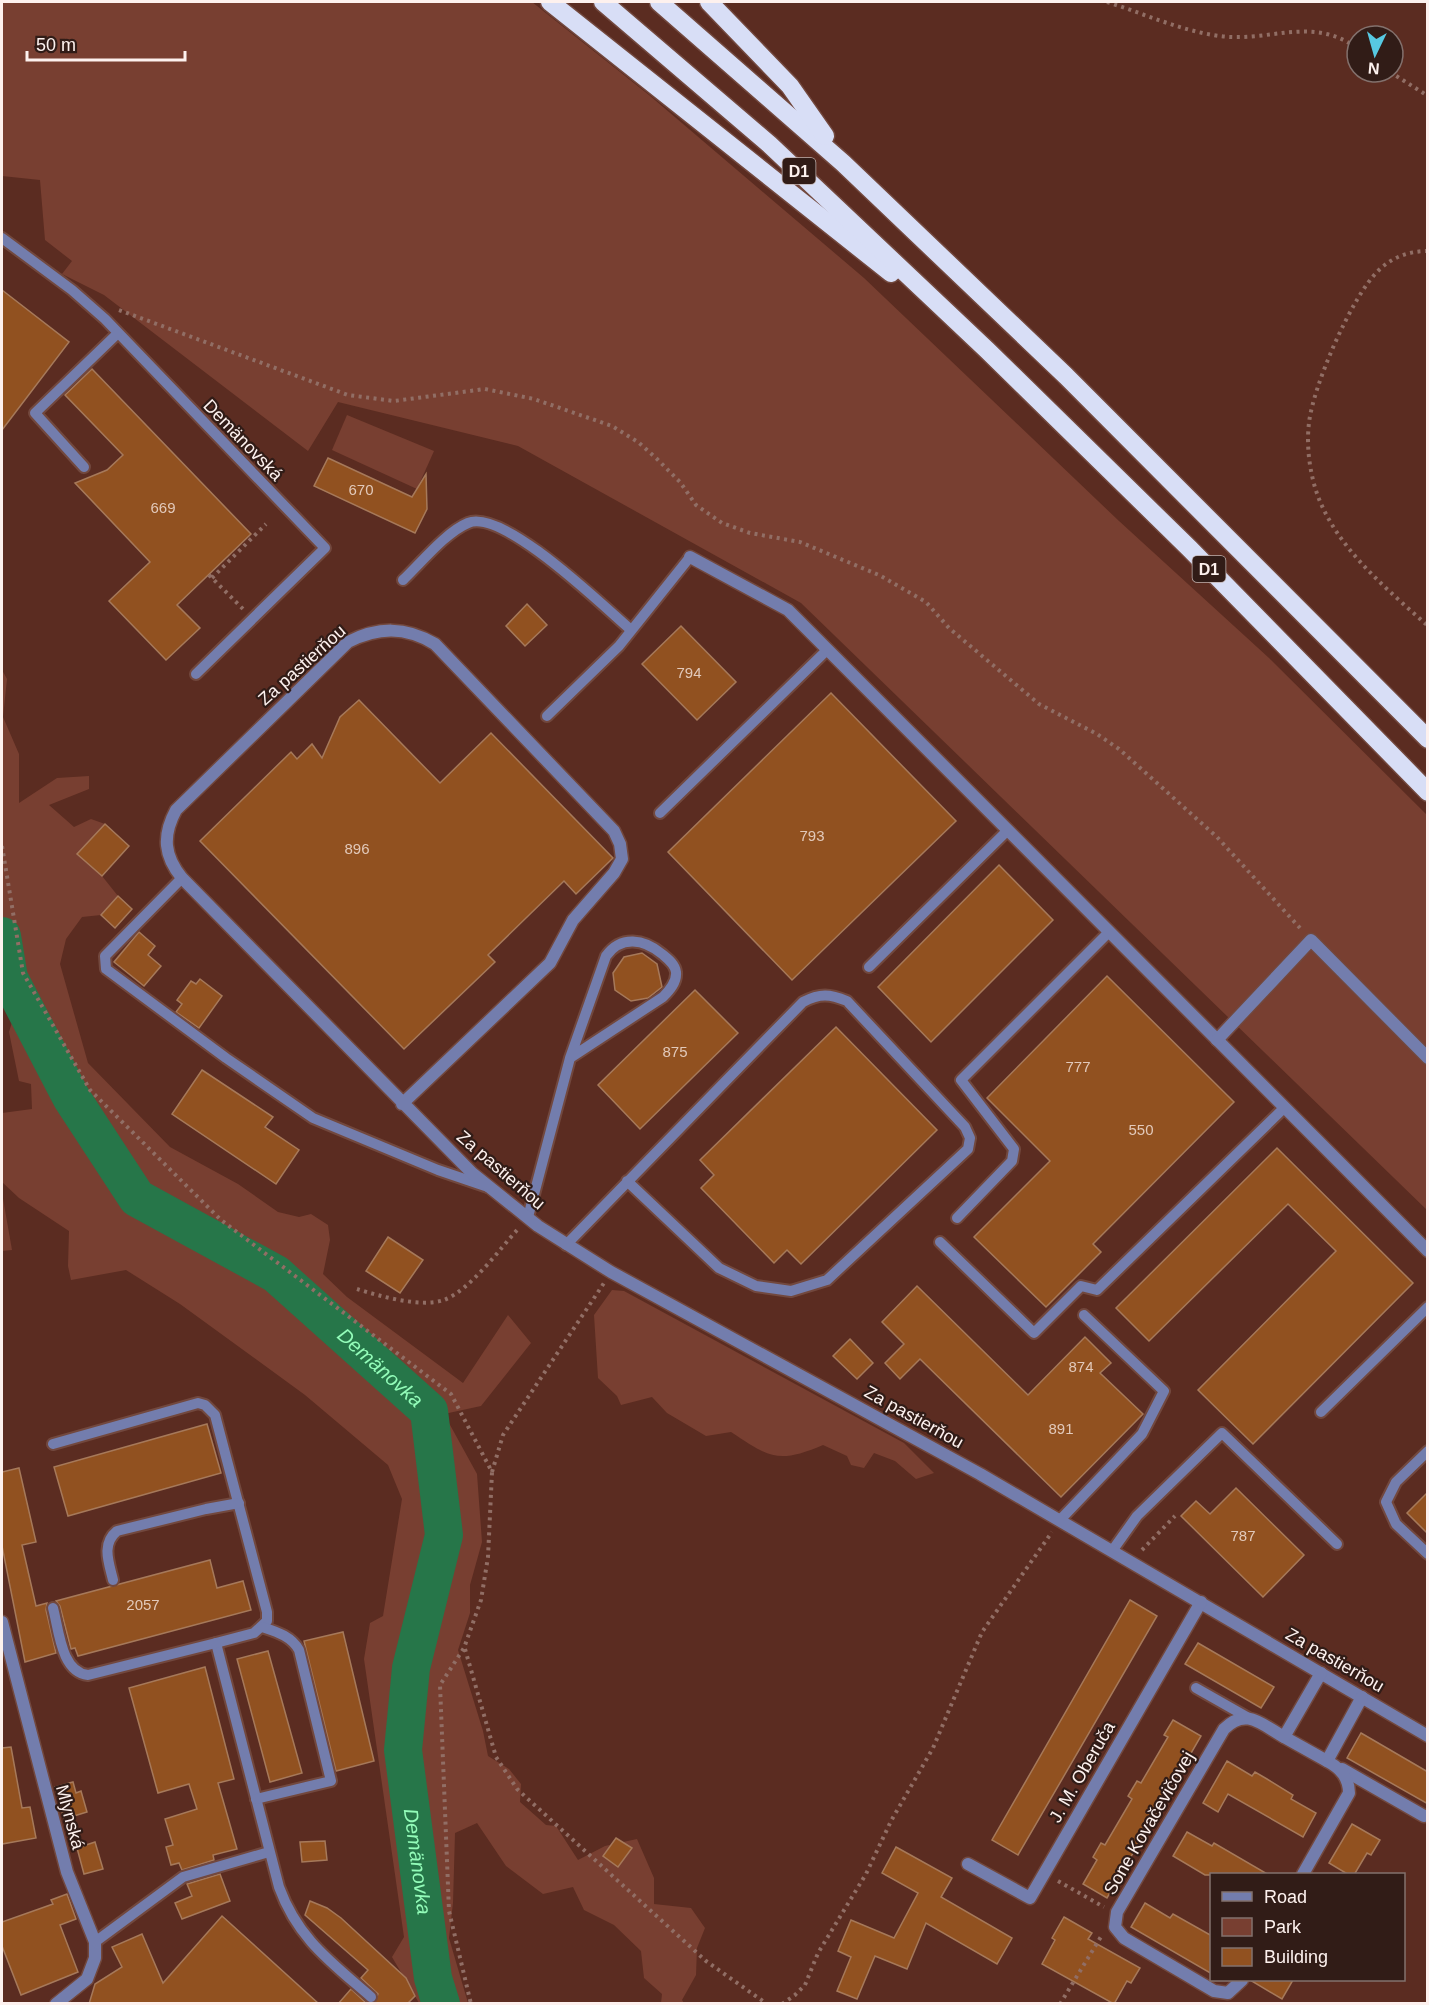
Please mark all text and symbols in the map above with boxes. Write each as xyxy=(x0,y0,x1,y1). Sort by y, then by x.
scale bar xyxy=(27,24,184,62)
north arrow xyxy=(1345,24,1405,84)
text: 50 m xyxy=(36,35,76,55)
text: N xyxy=(1367,59,1380,77)
road number: D1 xyxy=(782,158,816,184)
street label: Demänovská xyxy=(199,395,287,485)
house number: 670 xyxy=(348,481,374,498)
house number: 669 xyxy=(150,499,176,516)
road number: D1 xyxy=(1192,556,1226,582)
street label: Za pastierňou xyxy=(254,621,350,709)
house number: 794 xyxy=(676,664,702,681)
house number: 793 xyxy=(799,827,825,844)
house number: 896 xyxy=(344,840,370,857)
house number: 875 xyxy=(662,1043,688,1060)
house number: 777 xyxy=(1065,1058,1091,1075)
house number: 550 xyxy=(1128,1121,1154,1138)
street label: Za pastierňou xyxy=(453,1126,549,1214)
water label: Demänovka xyxy=(333,1324,428,1411)
house number: 874 xyxy=(1068,1358,1094,1375)
street label: Za pastierňou xyxy=(861,1382,967,1452)
house number: 891 xyxy=(1048,1420,1074,1437)
house number: 787 xyxy=(1230,1527,1256,1544)
house number: 2057 xyxy=(126,1596,160,1613)
street label: Za pastierňou xyxy=(1282,1624,1388,1696)
street label: J. M. Oberuča xyxy=(1045,1717,1119,1826)
street label: Sone Kovačevičovej xyxy=(1100,1748,1198,1898)
street label: Mlynská xyxy=(52,1783,88,1852)
water label: Demänovka xyxy=(400,1807,436,1916)
legend xyxy=(1210,1873,1405,1981)
text: Road xyxy=(1264,1887,1307,1907)
text: Park xyxy=(1264,1917,1302,1937)
text: Building xyxy=(1264,1947,1328,1967)

